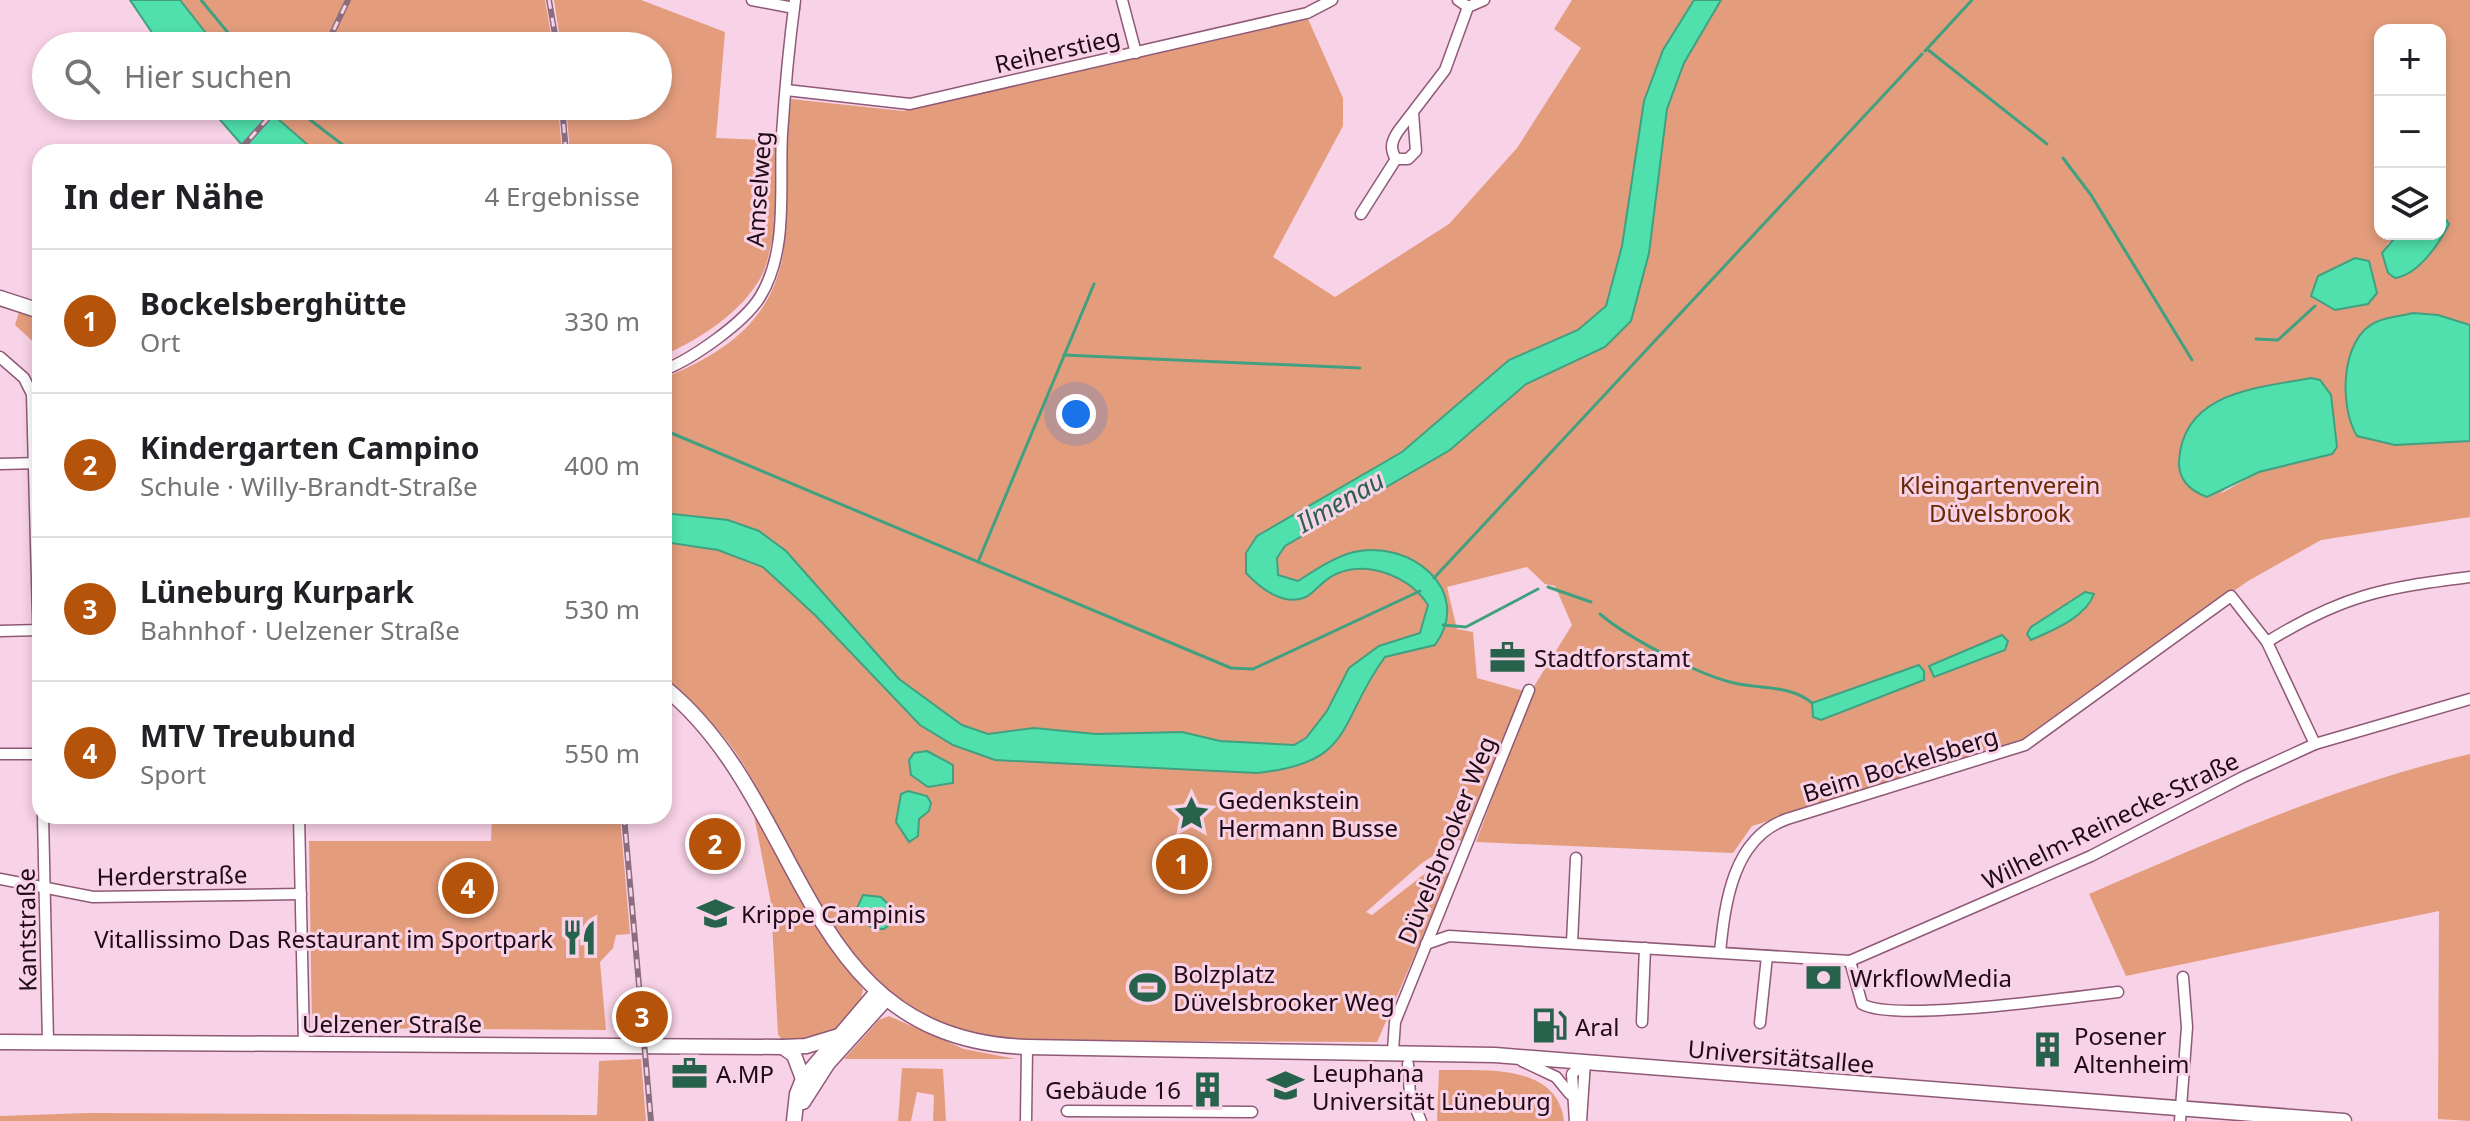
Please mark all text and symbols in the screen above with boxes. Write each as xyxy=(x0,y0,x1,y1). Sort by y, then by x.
street label: Reiherstieg xyxy=(991,20,1123,80)
map controls xyxy=(2374,24,2446,240)
button: + xyxy=(2374,24,2446,96)
search box xyxy=(32,32,672,120)
icon: search xyxy=(60,54,104,98)
text: Hier suchen xyxy=(124,56,292,97)
button: − xyxy=(2374,96,2446,168)
street label: Amselweg xyxy=(737,130,779,248)
button: layers xyxy=(2374,168,2446,240)
text: In der Nähe xyxy=(64,173,264,219)
text: 4 Ergebnisse xyxy=(484,178,640,214)
text: Bockelsberghütte xyxy=(140,283,407,324)
text: 1 xyxy=(83,303,97,339)
text: 330 m xyxy=(564,303,640,339)
text: Ort xyxy=(140,324,180,360)
your location xyxy=(1056,394,1096,434)
text: Kindergarten Campino xyxy=(140,427,480,468)
text: 2 xyxy=(83,447,97,483)
text: 400 m xyxy=(564,447,640,483)
water label: Ilmenau xyxy=(1289,461,1390,541)
text: Schule · Willy-Brandt-Straße xyxy=(140,468,478,504)
park label: Kleingartenverein Düvelsbrook xyxy=(1900,468,2100,529)
text: Lüneburg Kurpark xyxy=(140,571,414,612)
text: 3 xyxy=(83,591,97,627)
text: 530 m xyxy=(564,591,640,627)
text: Bahnhof · Uelzener Straße xyxy=(140,612,460,648)
office icon: Stadtforstamt xyxy=(1489,638,1527,676)
place label: Stadtforstamt xyxy=(1534,641,1690,674)
text: MTV Treubund xyxy=(140,715,356,756)
street label: Beim Bockelsberg xyxy=(1798,719,2002,809)
street label: Düvelsbrooker Weg xyxy=(1389,731,1503,949)
text: 4 xyxy=(83,735,97,771)
text: 550 m xyxy=(564,735,640,771)
street label: Wilhelm-Reinecke-Straße xyxy=(1976,743,2244,897)
text: Sport xyxy=(140,756,206,792)
place label: Gedenkstein Hermann Busse xyxy=(1218,783,1398,844)
place icon: Gedenkstein Hermann Busse xyxy=(1173,794,1211,832)
pin: 2 xyxy=(689,814,741,874)
pin: 1 xyxy=(1156,834,1208,894)
street label: Herderstraße xyxy=(96,857,248,893)
pin: 4 xyxy=(442,858,494,918)
street label: Kantstraße xyxy=(8,868,44,992)
school or university icon: Krippe Campinis xyxy=(696,894,734,932)
place label: Krippe Campinis xyxy=(741,897,926,930)
restaurant icon: Vitallissimo Das Restaurant im Sportpark xyxy=(560,919,598,957)
place label: Vitallissimo Das Restaurant im Sportpark xyxy=(94,922,553,955)
place label: Bolzplatz Düvelsbrooker Weg xyxy=(1173,957,1395,1018)
bank icon: WrkflowMedia xyxy=(1805,958,1843,996)
place label: WrkflowMedia xyxy=(1850,961,2012,994)
sports icon: Bolzplatz Düvelsbrooker Weg xyxy=(1128,968,1166,1006)
pin: 3 xyxy=(616,987,668,1047)
street label: Uelzener Straße xyxy=(302,1007,482,1040)
fuel station icon: Aral xyxy=(1530,1007,1568,1045)
place label: Aral xyxy=(1575,1010,1619,1043)
place label: Posener Altenheim xyxy=(2074,1019,2190,1080)
building icon: Posener Altenheim xyxy=(2029,1030,2067,1068)
street label: Universitätsallee xyxy=(1686,1031,1876,1081)
office icon: A.MP xyxy=(671,1054,709,1092)
place label: Leuphana Universität Lüneburg xyxy=(1312,1056,1551,1117)
place label: A.MP xyxy=(716,1057,774,1090)
school or university icon: Leuphana Universität Lüneburg xyxy=(1267,1067,1305,1105)
building icon: Gebäude 16 xyxy=(1188,1070,1226,1108)
place label: Gebäude 16 xyxy=(1045,1073,1181,1106)

